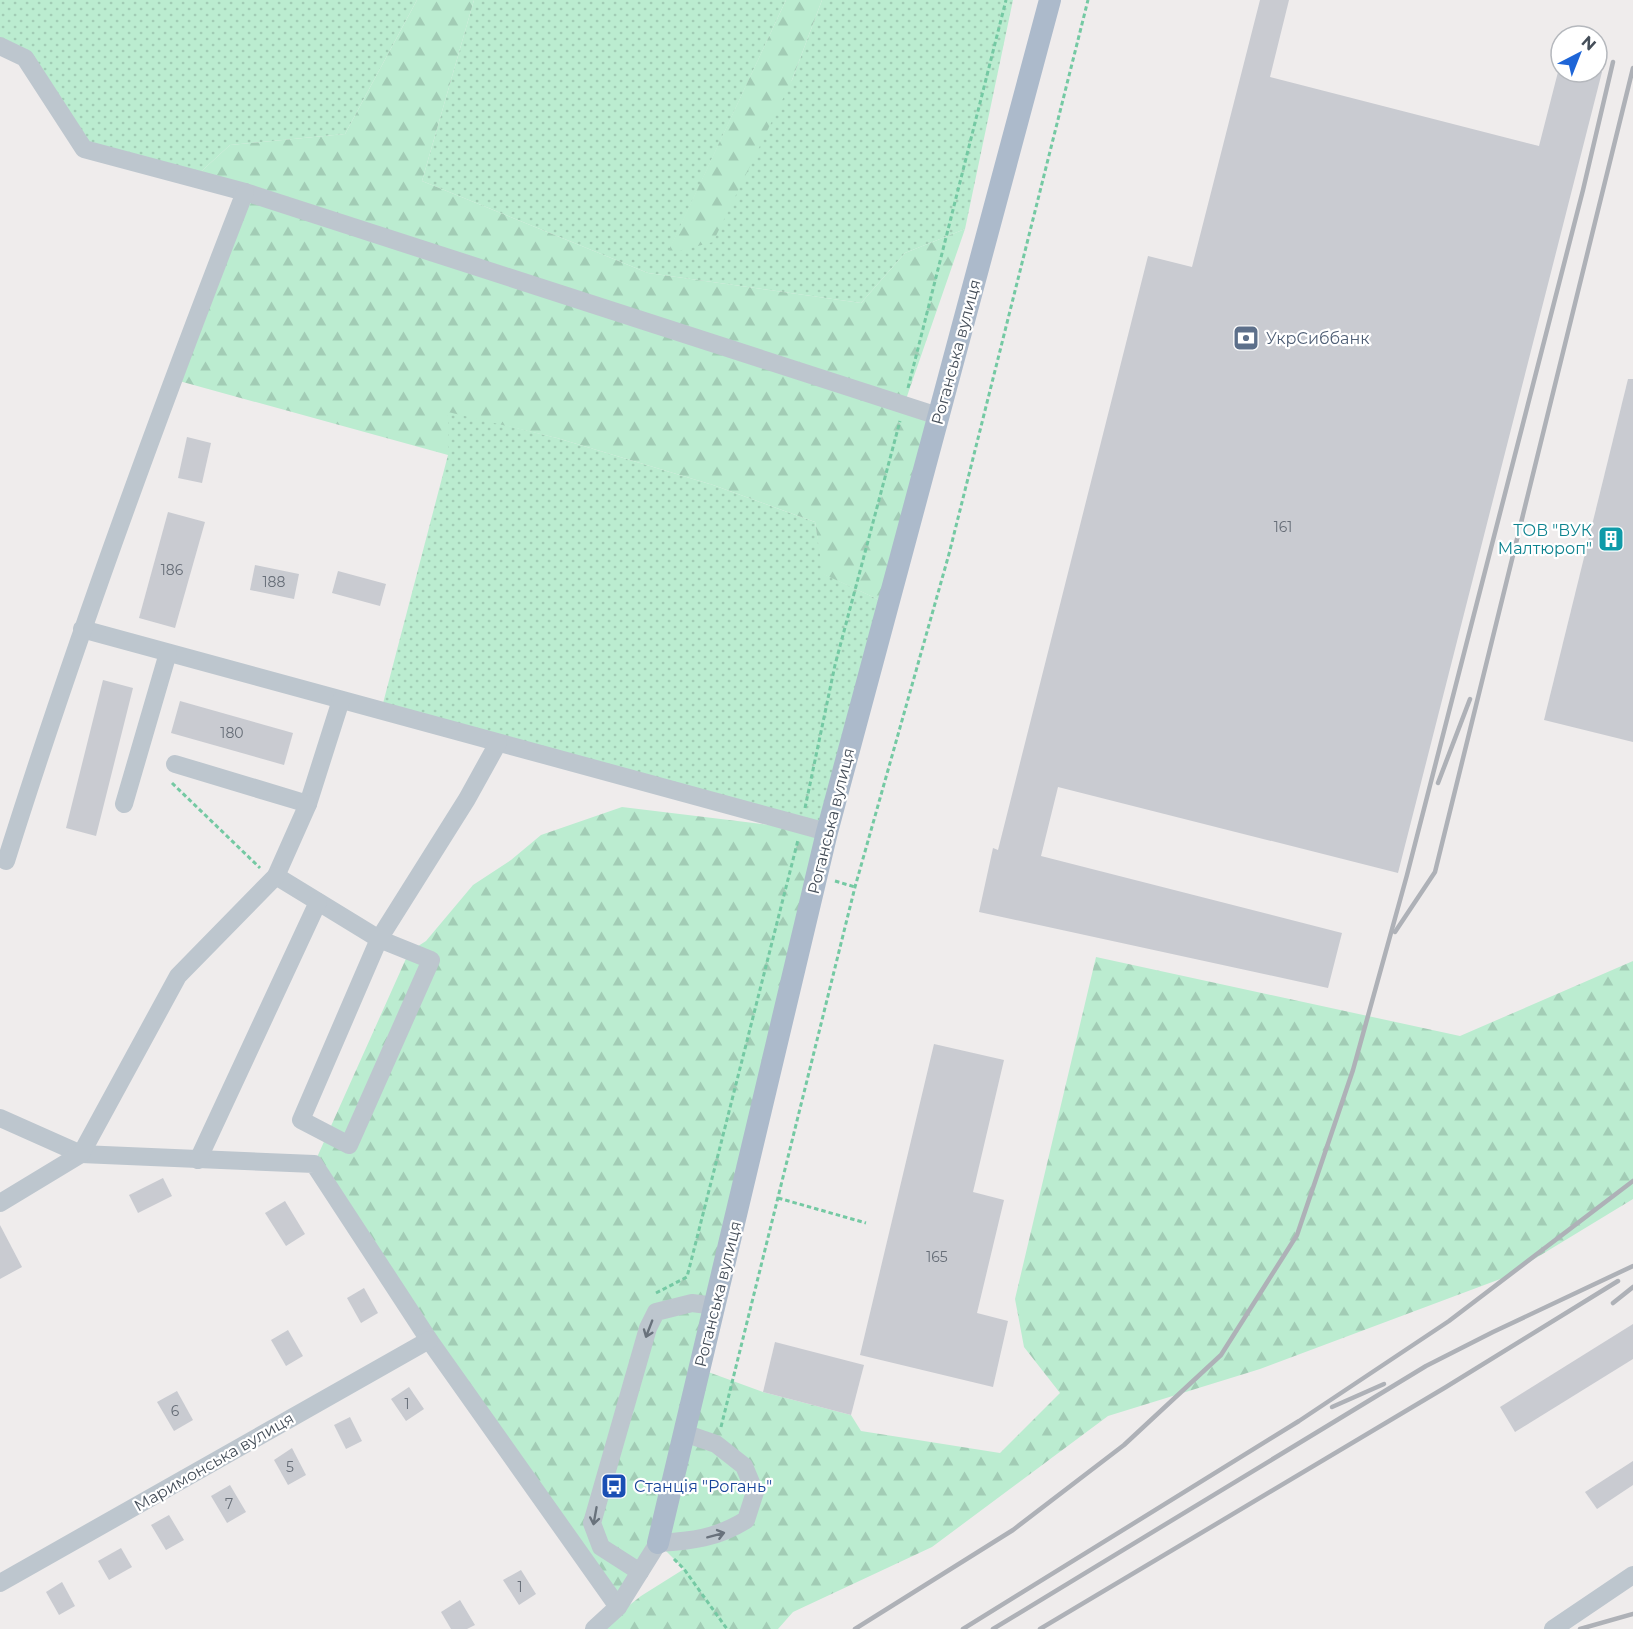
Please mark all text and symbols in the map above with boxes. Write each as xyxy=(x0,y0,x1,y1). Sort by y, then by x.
north arrow xyxy=(1549,24,1609,84)
text: N xyxy=(1578,32,1600,55)
street label: Роганська вулиця xyxy=(927,277,985,427)
bank icon: УкрСиббанк xyxy=(1231,323,1261,353)
place label: УкрСиббанк xyxy=(1266,329,1370,348)
house number: 161 xyxy=(1274,518,1292,536)
place label: ТОВ "ВУК Малтюроп" xyxy=(1498,521,1592,558)
building icon: ТОВ "ВУК Малтюроп" xyxy=(1596,524,1626,554)
house number: 186 xyxy=(161,561,184,579)
house number: 188 xyxy=(263,573,286,591)
house number: 180 xyxy=(220,724,244,742)
street label: Роганська вулиця xyxy=(804,746,858,896)
street label: Роганська вулиця xyxy=(691,1219,745,1369)
house number: 165 xyxy=(926,1248,948,1266)
one-way arrow xyxy=(643,1319,654,1338)
house number: 1 xyxy=(404,1395,410,1413)
house number: 6 xyxy=(171,1402,180,1420)
street label: Маримонська вулиця xyxy=(131,1409,297,1515)
house number: 5 xyxy=(286,1458,294,1476)
bus stop icon: Станція "Рогань" xyxy=(599,1471,629,1501)
place label: Станція "Рогань" xyxy=(634,1477,772,1496)
house number: 7 xyxy=(225,1495,233,1513)
one-way arrow xyxy=(589,1506,600,1525)
one-way arrow xyxy=(706,1529,725,1540)
house number: 1 xyxy=(517,1578,523,1596)

